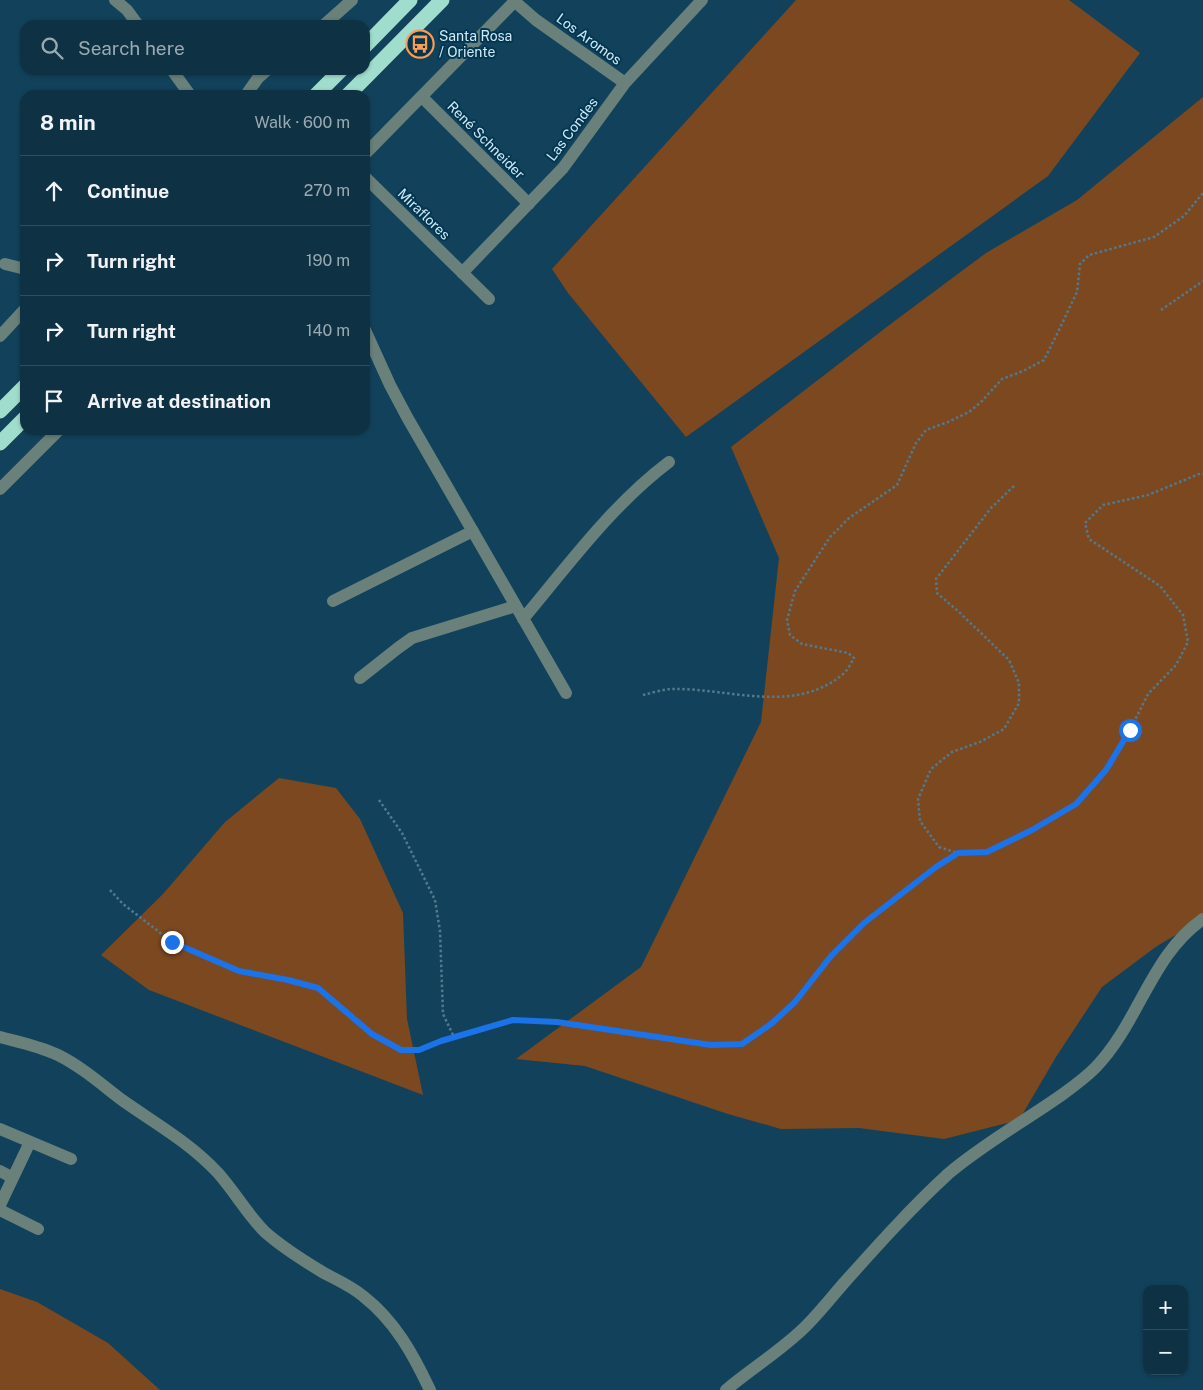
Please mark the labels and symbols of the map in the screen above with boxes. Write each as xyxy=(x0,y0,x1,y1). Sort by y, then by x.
street label: Los Aromos xyxy=(553,10,625,68)
place label: Santa Rosa / Oriente xyxy=(439,28,512,60)
bus stop icon: Santa Rosa / Oriente xyxy=(405,29,435,59)
street label: Las Condes xyxy=(543,94,601,164)
street label: René Schneider xyxy=(444,98,528,182)
street label: Miraflores xyxy=(395,185,453,243)
route start xyxy=(1119,719,1142,742)
route end xyxy=(161,931,184,954)

